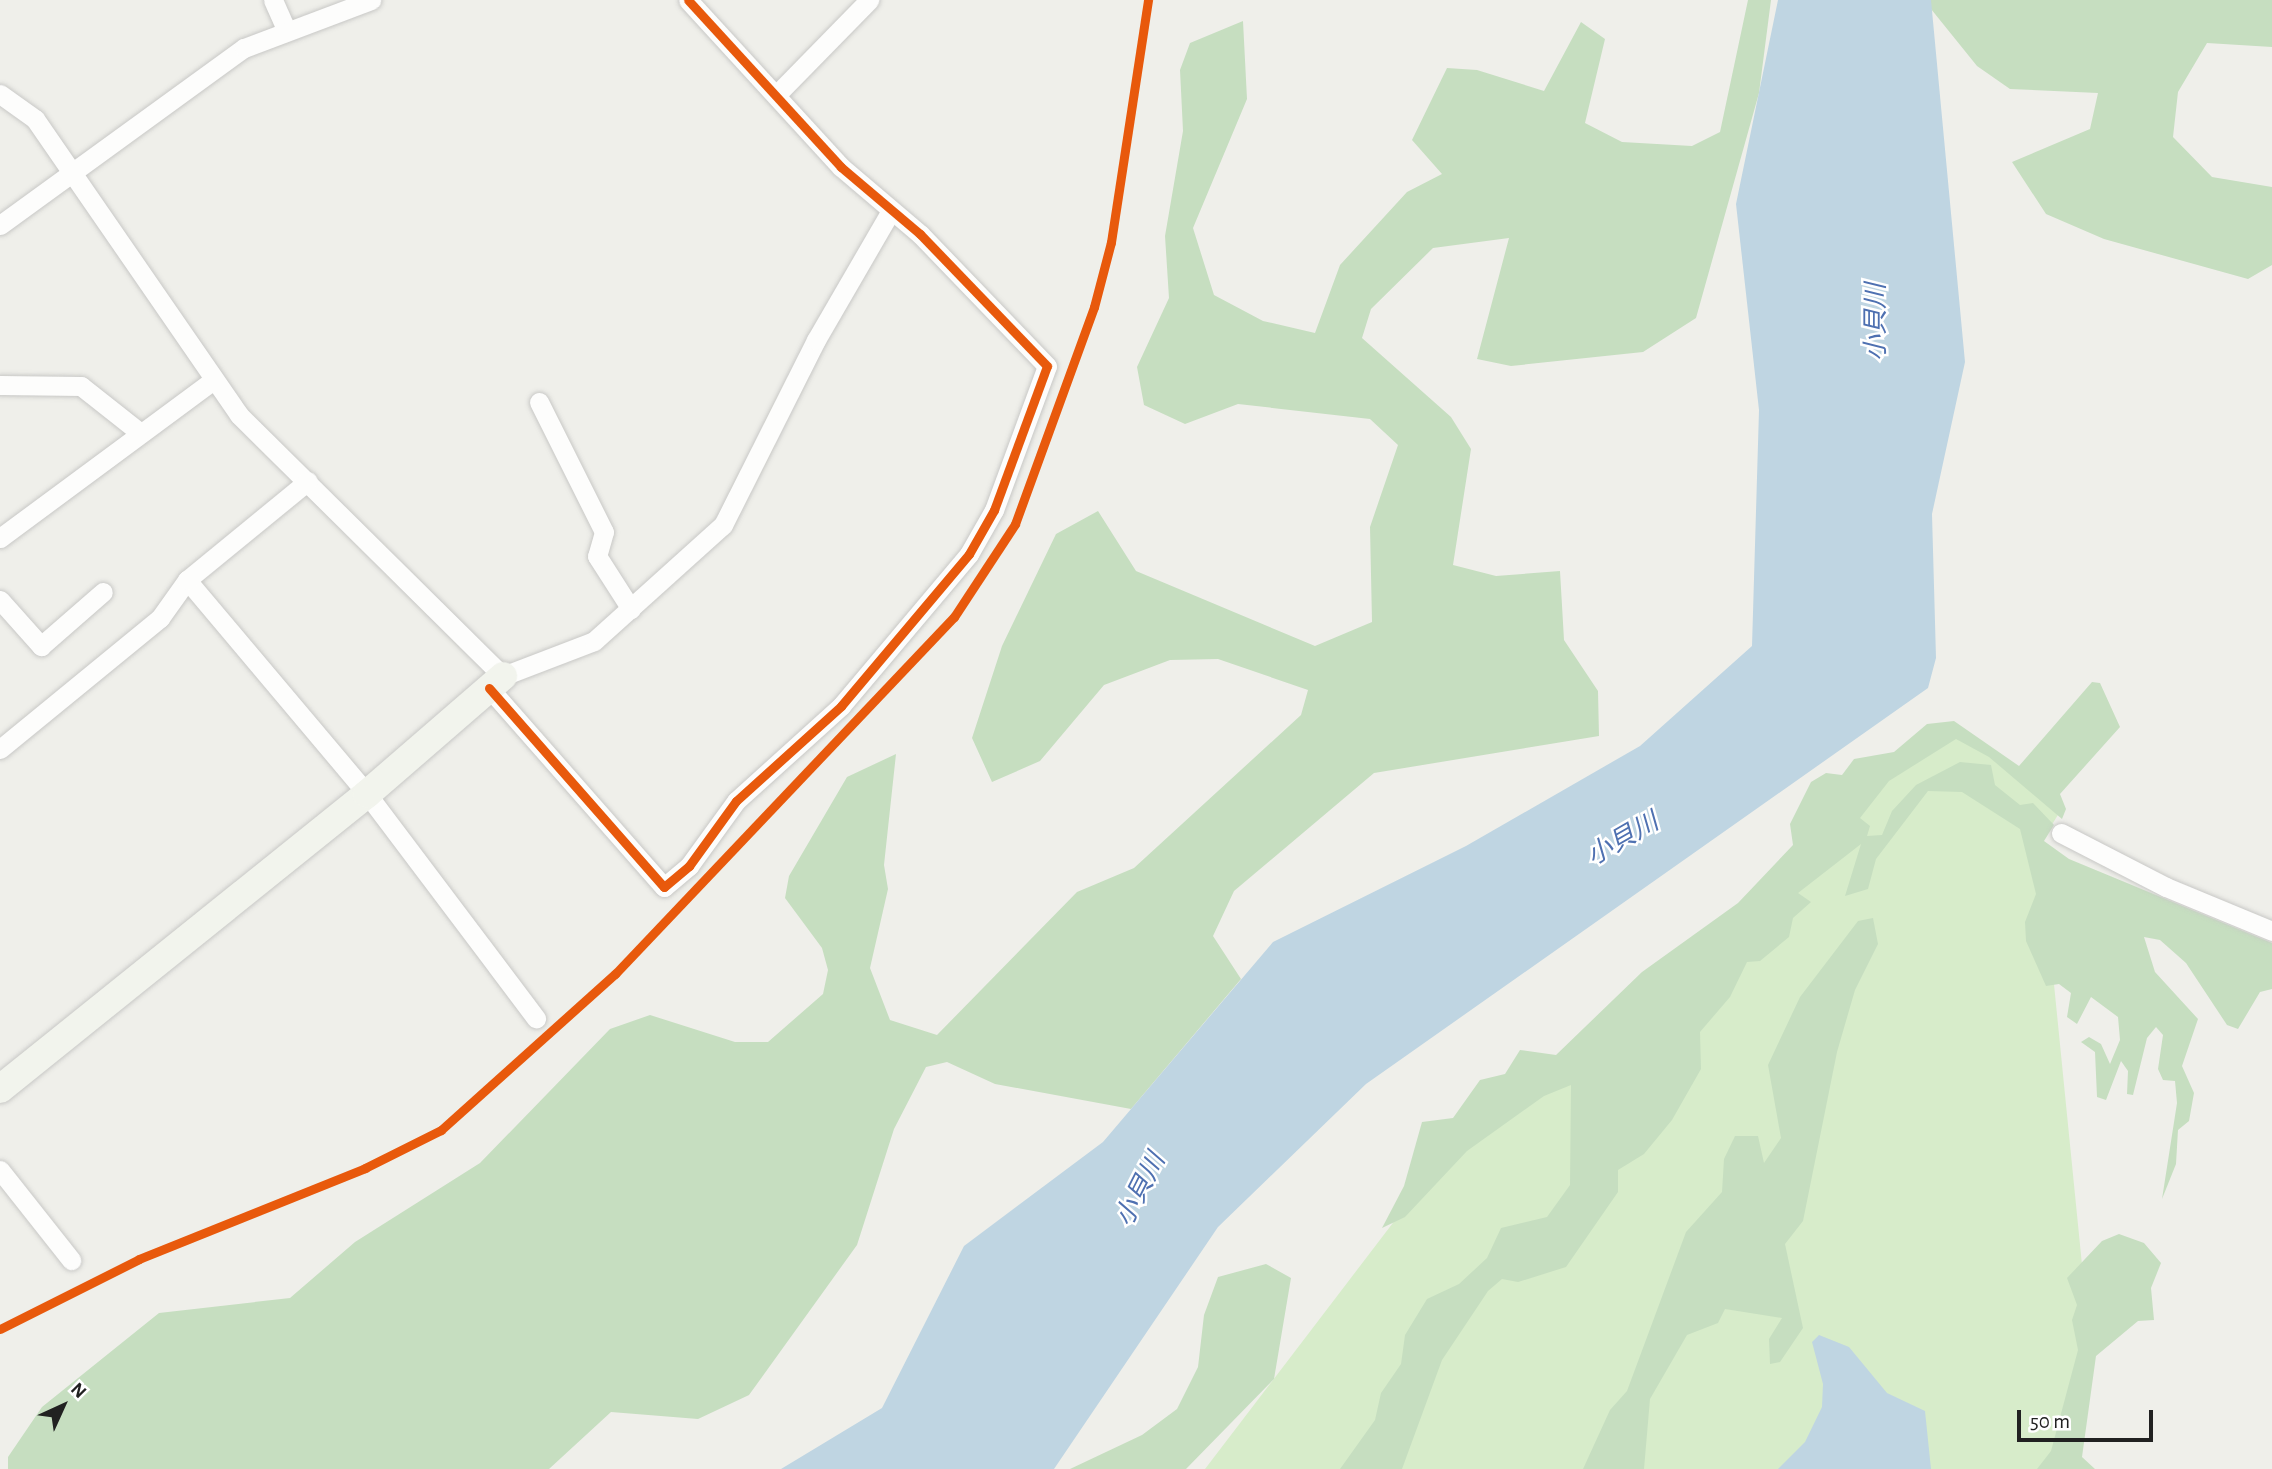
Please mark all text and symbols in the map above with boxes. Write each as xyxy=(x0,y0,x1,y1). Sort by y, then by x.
water label: 小貝川 xyxy=(1861,283,1893,361)
water label: 小貝川 xyxy=(1581,807,1665,873)
water label: 小貝川 xyxy=(1109,1148,1173,1232)
north arrow xyxy=(28,1371,98,1441)
text: N xyxy=(67,1379,90,1402)
scale bar xyxy=(2020,1396,2156,1440)
text: 50 m xyxy=(2030,1411,2070,1432)

